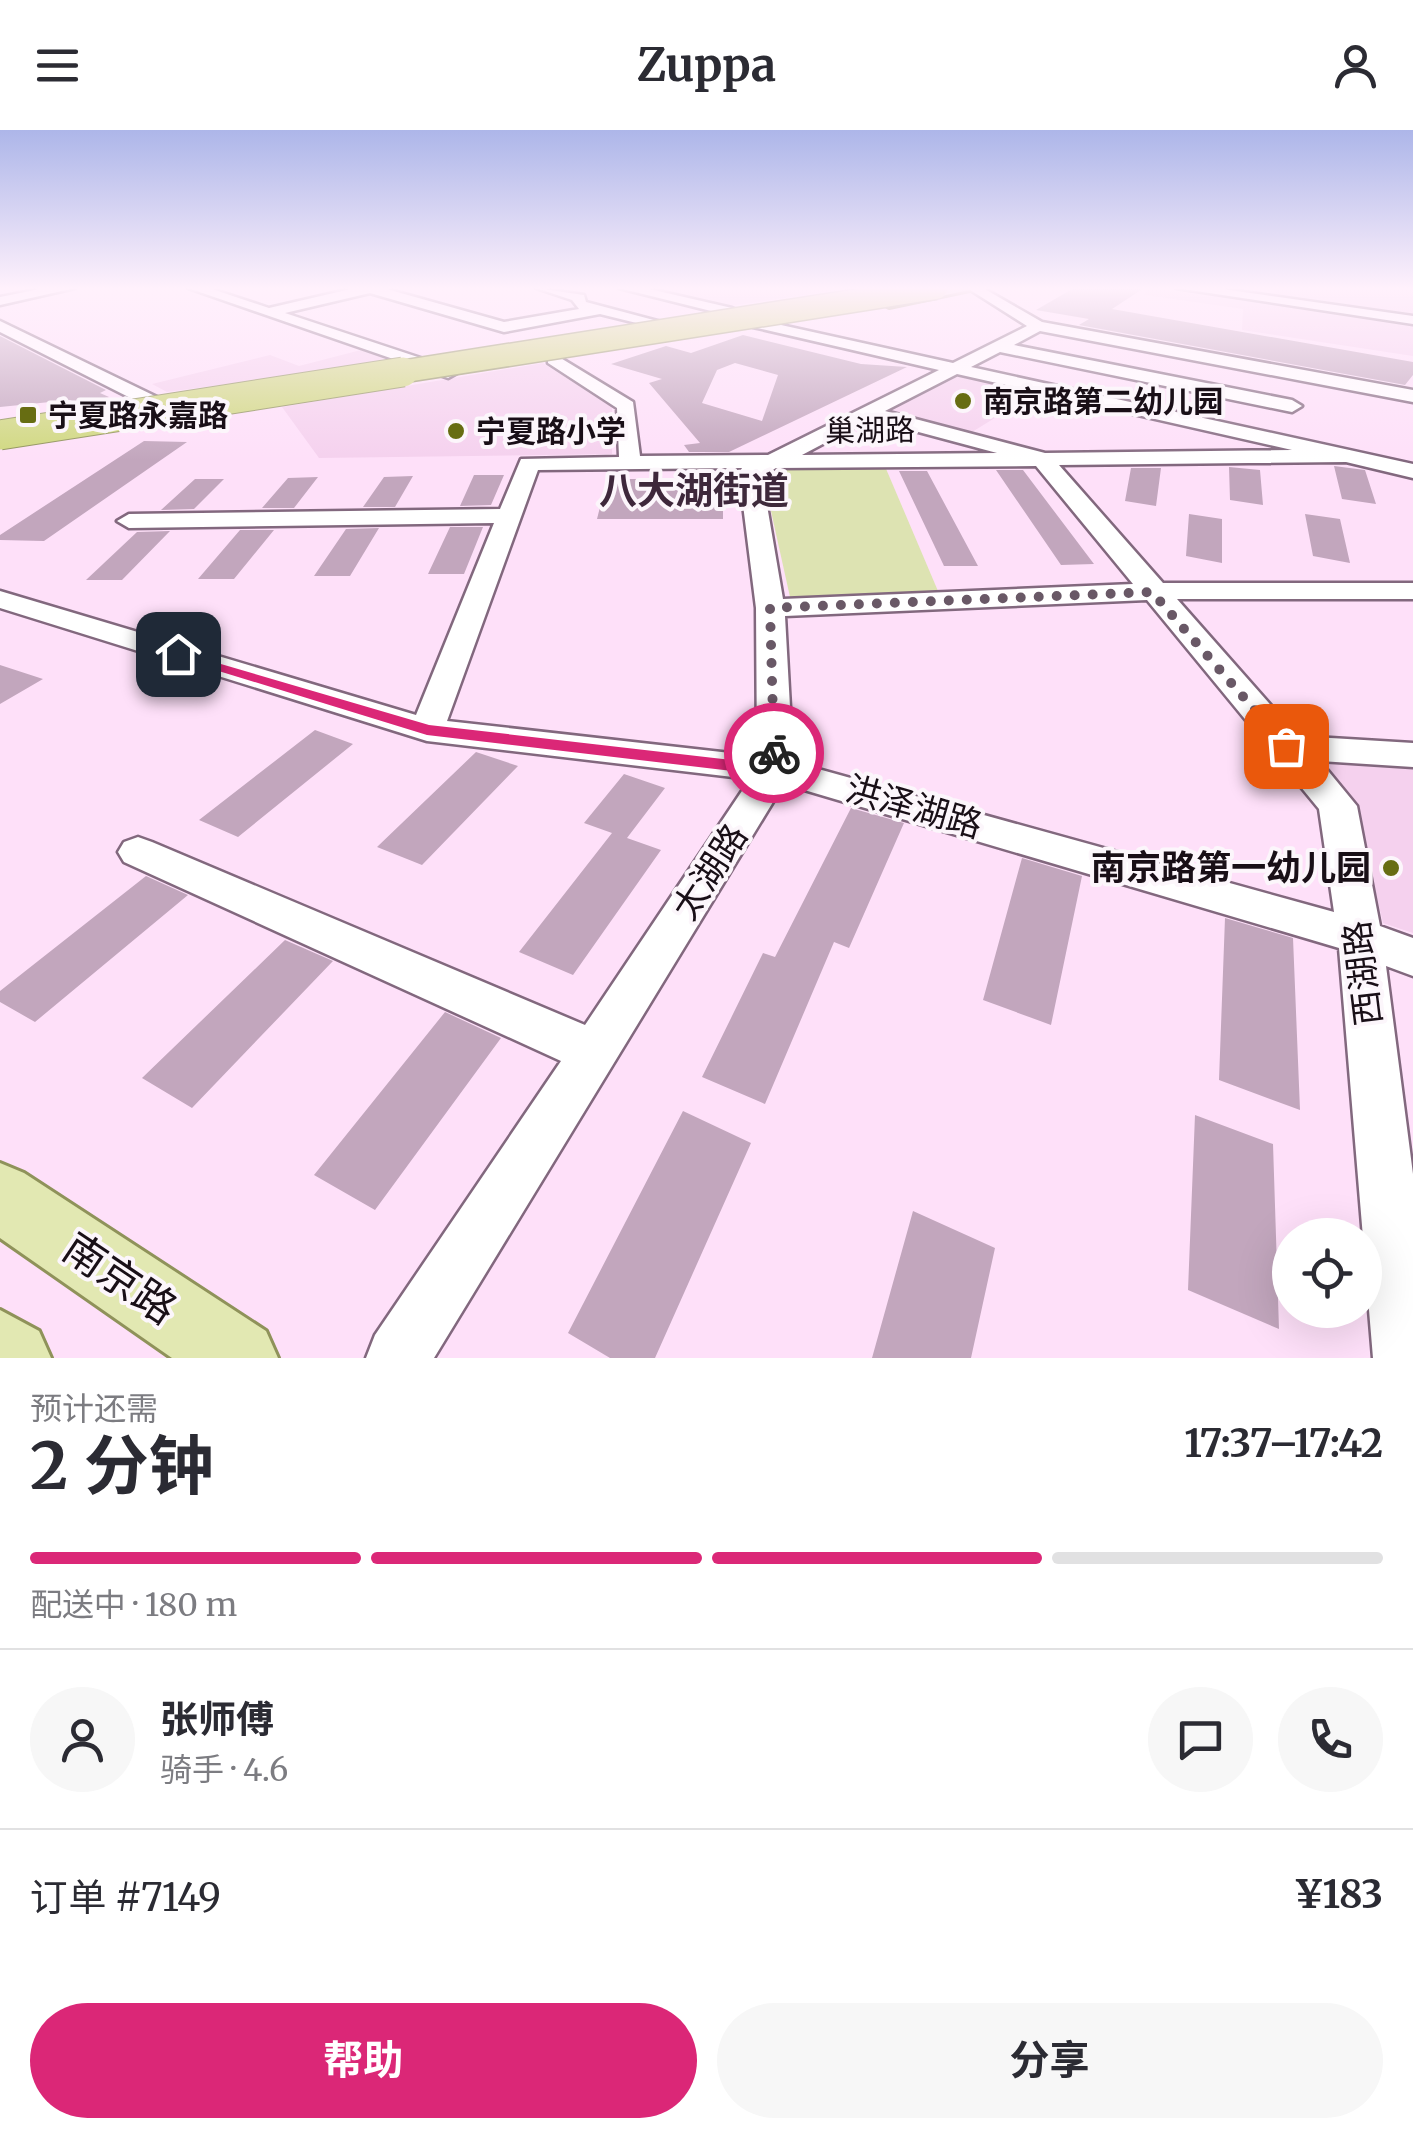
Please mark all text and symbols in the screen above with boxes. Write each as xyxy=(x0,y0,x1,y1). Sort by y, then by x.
text: Zuppa xyxy=(637,37,776,93)
icon: menu xyxy=(30,38,85,93)
icon: person xyxy=(1328,38,1383,93)
place label: 南京路第二幼儿园 xyxy=(983,382,1223,420)
marker: 南京路第二幼儿园 xyxy=(952,390,974,412)
place label: 宁夏路永嘉路 xyxy=(48,396,228,434)
marker: 宁夏路永嘉路 xyxy=(17,404,39,426)
street label: 巢湖路 xyxy=(825,410,915,450)
place label: 宁夏路小学 xyxy=(476,412,626,450)
marker: 宁夏路小学 xyxy=(445,420,467,442)
district label: 八大湖街道 xyxy=(599,467,789,514)
pin xyxy=(136,612,221,697)
icon: home xyxy=(151,627,206,682)
courier xyxy=(724,703,824,803)
pin xyxy=(1244,704,1329,789)
icon: bag xyxy=(1259,719,1314,774)
icon: bike xyxy=(747,726,802,781)
street label: 洪泽湖路 xyxy=(841,767,987,847)
street label: 太湖路 xyxy=(663,816,757,928)
place label: 南京路第一幼儿园 xyxy=(1091,846,1371,890)
marker: 南京路第一幼儿园 xyxy=(1380,857,1402,879)
street label: 西湖路 xyxy=(1335,918,1391,1028)
map controls xyxy=(1272,1218,1382,1328)
button: locate xyxy=(1272,1218,1382,1328)
street label: 南京路 xyxy=(53,1221,187,1335)
text: 预计还需 xyxy=(30,1389,158,1429)
text: 17:37–17:42 xyxy=(1184,1420,1383,1467)
text: 2 分钟 xyxy=(30,1425,214,1507)
text: 配送中 · 180 m xyxy=(30,1585,237,1625)
button: person xyxy=(30,1687,135,1792)
button: chat xyxy=(1148,1687,1253,1792)
button: phone xyxy=(1278,1687,1383,1792)
text: 张师傅 xyxy=(160,1696,274,1743)
text: 骑手 · 4.6 xyxy=(160,1750,288,1790)
text: ¥183 xyxy=(1294,1871,1383,1918)
text: 订单 #7149 xyxy=(30,1874,221,1921)
button: 帮助 xyxy=(30,2003,697,2118)
button: 分享 xyxy=(717,2003,1383,2118)

